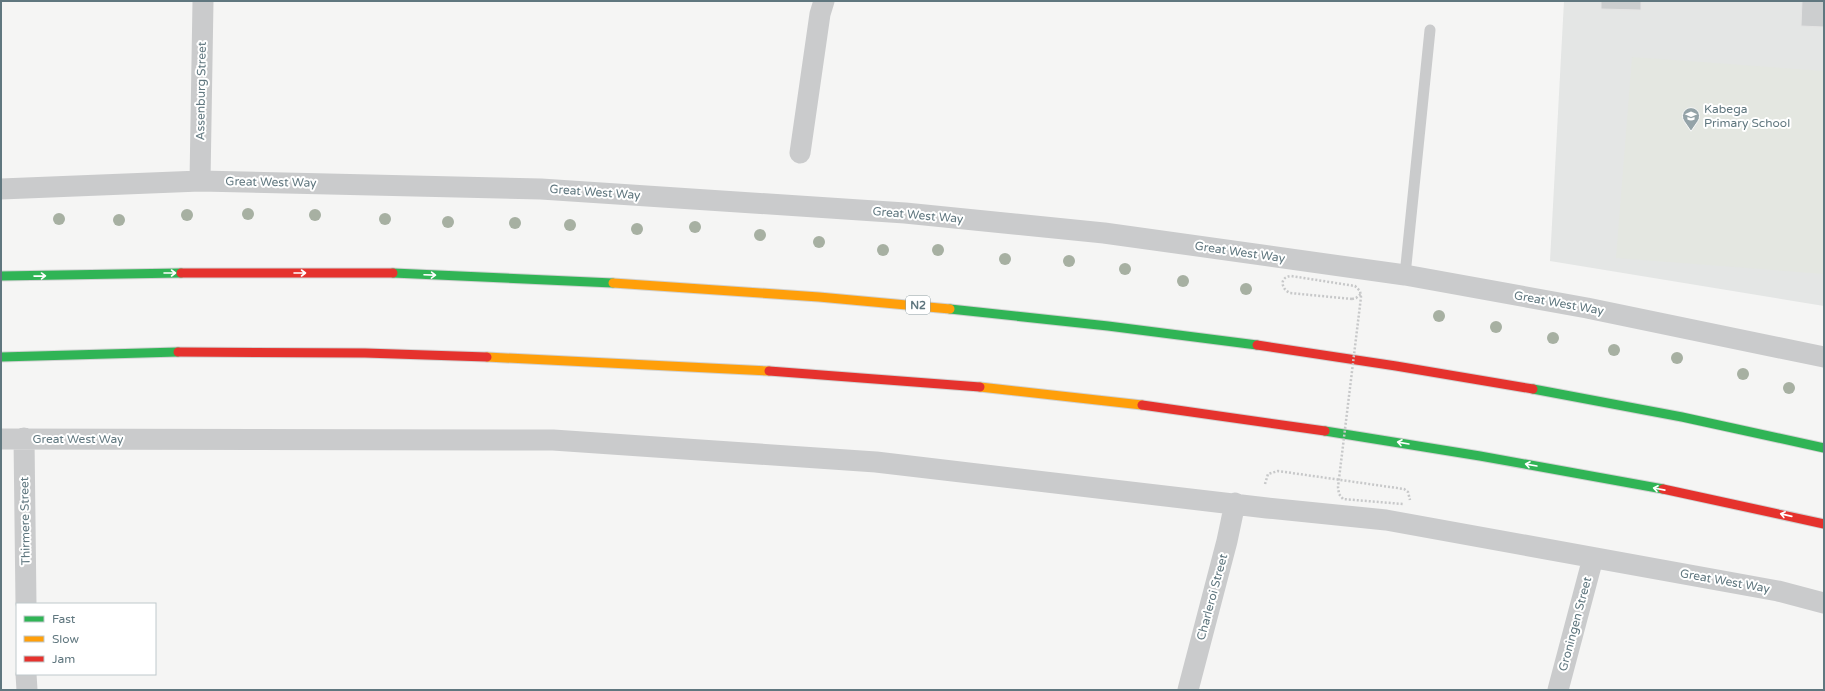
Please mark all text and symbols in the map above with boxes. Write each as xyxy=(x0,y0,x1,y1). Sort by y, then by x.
street label: Assenburg Street xyxy=(193,41,209,141)
place label: Kabega Primary School xyxy=(1704,102,1790,130)
school or university icon: Kabega Primary School xyxy=(1681,106,1701,131)
street label: Great West Way xyxy=(225,174,317,190)
street label: Great West Way xyxy=(549,182,641,202)
street label: Great West Way xyxy=(872,204,965,226)
street label: Great West Way xyxy=(1194,239,1287,265)
one-way arrow xyxy=(163,269,176,277)
one-way arrow xyxy=(293,269,306,277)
one-way arrow xyxy=(33,272,46,279)
one-way arrow xyxy=(423,272,436,279)
street label: Great West Way xyxy=(1513,288,1606,318)
road number: N2 xyxy=(906,296,930,314)
street label: Great West Way xyxy=(32,432,124,446)
one-way arrow xyxy=(1397,439,1410,447)
one-way arrow xyxy=(1525,461,1538,469)
street label: Thirmere Street xyxy=(17,476,33,565)
one-way arrow xyxy=(1653,484,1666,492)
one-way arrow xyxy=(1780,511,1793,519)
street label: Charleroi Street xyxy=(1194,552,1230,642)
street label: Great West Way xyxy=(1679,566,1772,596)
street label: Groningen Street xyxy=(1556,575,1594,673)
legend xyxy=(16,603,156,675)
text: Fast xyxy=(52,612,76,626)
text: Slow xyxy=(52,632,79,646)
text: Jam xyxy=(52,652,75,666)

